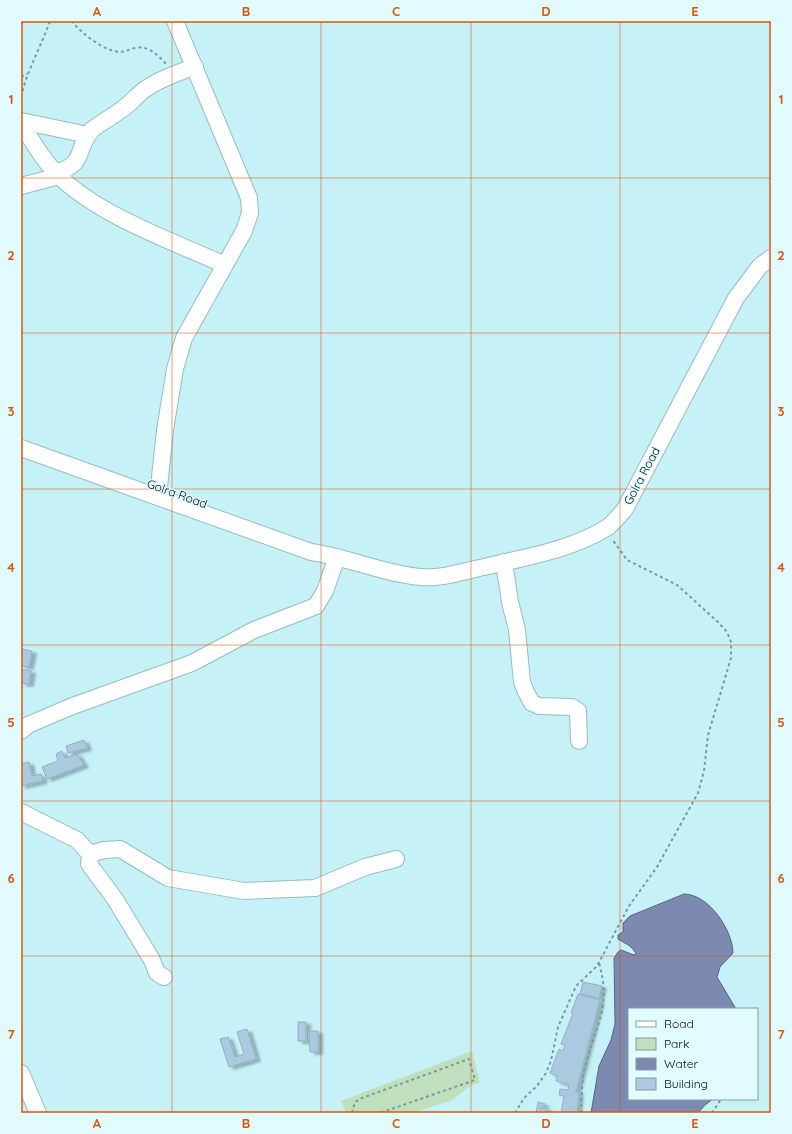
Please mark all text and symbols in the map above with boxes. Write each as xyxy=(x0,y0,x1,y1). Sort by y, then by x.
text: A xyxy=(93,3,102,19)
text: B xyxy=(242,3,250,19)
text: C xyxy=(392,3,400,19)
text: D xyxy=(541,3,551,19)
text: E xyxy=(691,3,699,19)
text: 1 xyxy=(8,91,14,107)
text: 1 xyxy=(778,91,784,107)
text: 2 xyxy=(7,247,15,263)
text: 2 xyxy=(777,247,785,263)
text: 3 xyxy=(8,403,15,419)
text: 3 xyxy=(778,403,785,419)
street label: Golra Road xyxy=(620,444,663,507)
street label: Golra Road xyxy=(145,476,209,511)
text: 4 xyxy=(7,559,15,575)
text: 4 xyxy=(777,559,785,575)
text: 5 xyxy=(7,714,15,730)
text: 5 xyxy=(777,714,785,730)
text: 6 xyxy=(7,870,15,886)
text: 6 xyxy=(777,870,785,886)
legend xyxy=(628,1008,758,1100)
text: Road xyxy=(664,1016,694,1031)
text: 7 xyxy=(7,1026,15,1042)
text: 7 xyxy=(777,1026,785,1042)
text: Park xyxy=(664,1036,689,1051)
text: Water xyxy=(664,1056,699,1071)
text: Building xyxy=(664,1076,708,1091)
text: A xyxy=(93,1115,102,1131)
text: B xyxy=(242,1115,250,1131)
text: C xyxy=(392,1115,400,1131)
text: D xyxy=(541,1115,551,1131)
text: E xyxy=(691,1115,699,1131)

